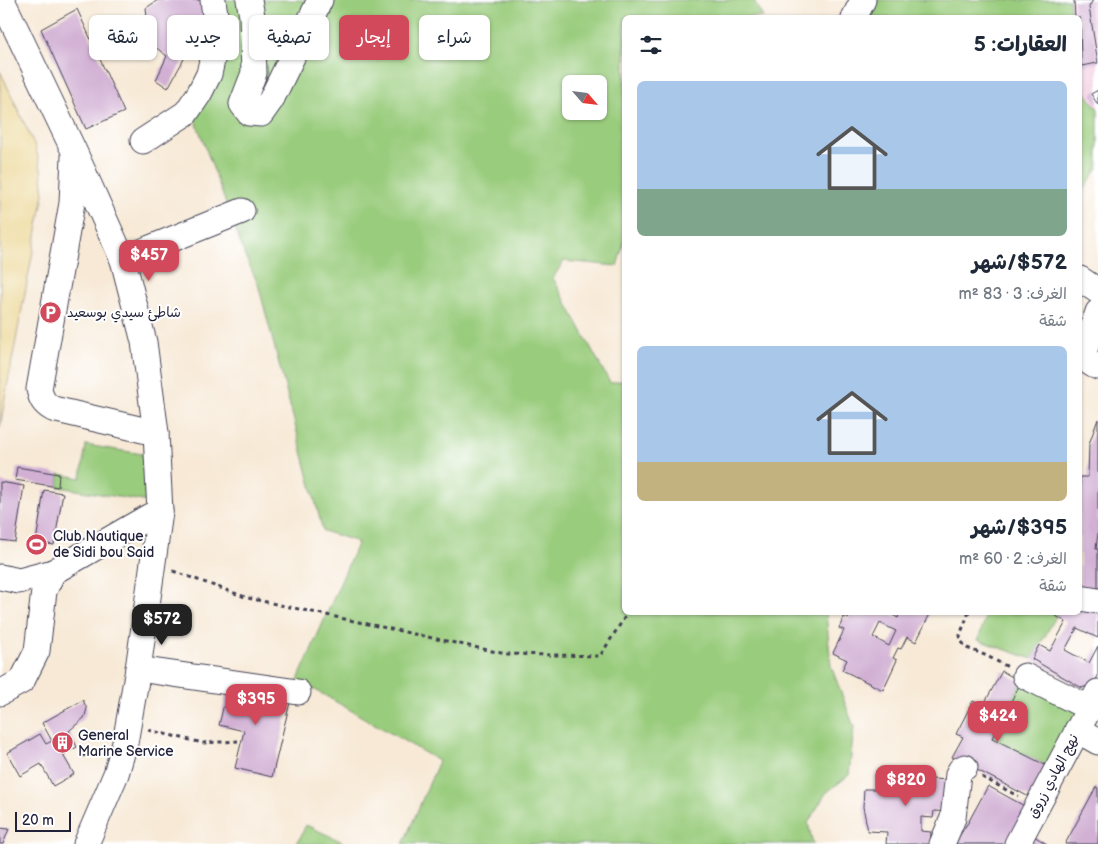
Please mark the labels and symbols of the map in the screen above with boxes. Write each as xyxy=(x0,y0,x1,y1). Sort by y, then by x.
north arrow xyxy=(562,75,608,120)
pin: $457 xyxy=(119,240,179,282)
parking icon: شاطئ سيدي بوسعيد xyxy=(39,300,63,324)
place label: شاطئ سيدي بوسعيد xyxy=(67,304,181,323)
place label: Club Nautique de Sidi bou Said xyxy=(53,528,154,561)
sports icon: Club Nautique de Sidi bou Said xyxy=(25,532,49,556)
pin: $572 xyxy=(132,604,192,646)
pin: $395 xyxy=(226,684,286,726)
pin: $424 xyxy=(968,700,1028,743)
place label: General Marine Service xyxy=(78,727,174,760)
building icon: General Marine Service xyxy=(50,731,74,755)
street label: نهج الهادي زروق xyxy=(1024,731,1084,822)
pin: $820 xyxy=(876,764,936,807)
scale bar xyxy=(15,809,71,832)

